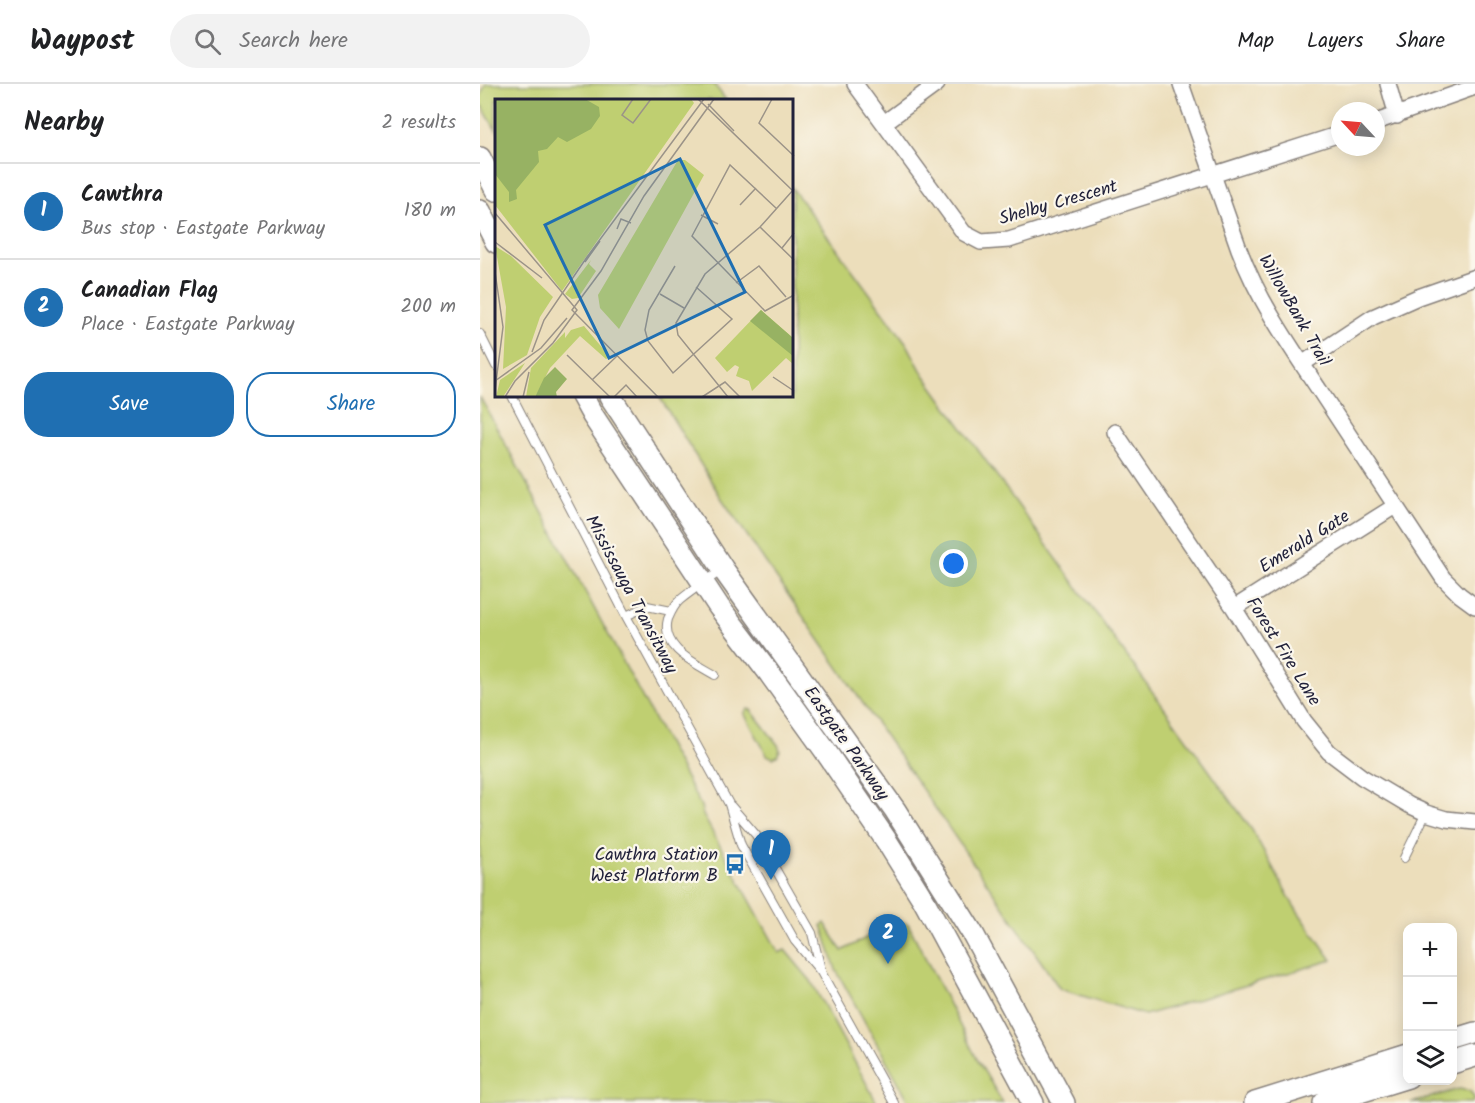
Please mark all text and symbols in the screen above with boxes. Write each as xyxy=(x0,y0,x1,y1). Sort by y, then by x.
search box xyxy=(170,14,590,68)
text: Waypost xyxy=(30,19,134,64)
text: Search here xyxy=(239,24,348,59)
icon: search xyxy=(191,25,224,58)
text: Map xyxy=(1237,25,1274,58)
text: Layers xyxy=(1307,25,1363,58)
text: Share xyxy=(1396,25,1445,58)
inset map xyxy=(495,99,794,398)
text: Nearby xyxy=(24,102,104,144)
north arrow xyxy=(1331,102,1385,156)
text: 2 results xyxy=(381,107,456,139)
street label: Shelby Crescent xyxy=(996,172,1122,234)
text: Cawthra xyxy=(81,178,163,213)
text: 1 xyxy=(40,195,47,227)
text: 180 m xyxy=(404,195,456,227)
text: Bus stop · Eastgate Parkway xyxy=(81,213,325,245)
street label: WillowBank Trail xyxy=(1250,249,1338,373)
text: Canadian Flag xyxy=(81,274,218,309)
text: 2 xyxy=(38,291,49,323)
text: 200 m xyxy=(400,291,456,323)
text: Place · Eastgate Parkway xyxy=(81,309,294,341)
button: Save xyxy=(24,372,234,437)
button: Share xyxy=(246,372,456,437)
street label: Emerald Gate xyxy=(1254,503,1356,582)
street label: Mississauga Transitway xyxy=(576,510,685,680)
your location xyxy=(939,549,968,578)
street label: Forest Fire Lane xyxy=(1237,591,1328,712)
street label: Eastgate Parkway xyxy=(795,680,897,808)
pin: 1 xyxy=(752,830,790,880)
place label: Cawthra Station West Platform B xyxy=(590,841,718,891)
bus stop icon: Cawthra Station West Platform B xyxy=(723,852,747,876)
pin: 2 xyxy=(868,914,908,964)
map controls xyxy=(1403,923,1457,1085)
button: + xyxy=(1403,923,1457,977)
button: − xyxy=(1403,977,1457,1031)
button: layers xyxy=(1403,1031,1457,1085)

